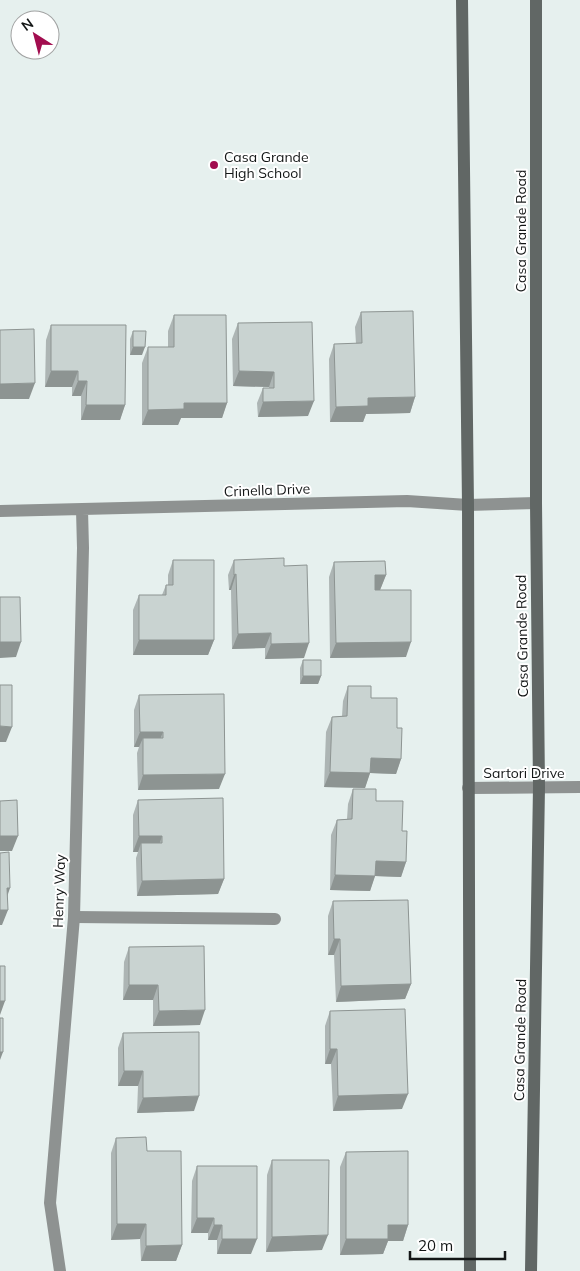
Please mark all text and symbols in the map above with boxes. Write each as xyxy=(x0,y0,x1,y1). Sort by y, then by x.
north arrow xyxy=(10,10,60,60)
text: N xyxy=(18,14,37,35)
place label: Casa Grande High School xyxy=(224,148,309,182)
marker: Casa Grande High School xyxy=(208,159,220,171)
street label: Casa Grande Road xyxy=(512,170,530,292)
street label: Crinella Drive xyxy=(224,479,310,501)
street label: Casa Grande Road xyxy=(512,575,532,697)
street label: Sartori Drive xyxy=(483,764,565,782)
street label: Henry Way xyxy=(49,853,69,928)
street label: Casa Grande Road xyxy=(510,979,530,1101)
scale bar xyxy=(410,1228,505,1260)
text: 20 m xyxy=(418,1236,453,1255)

